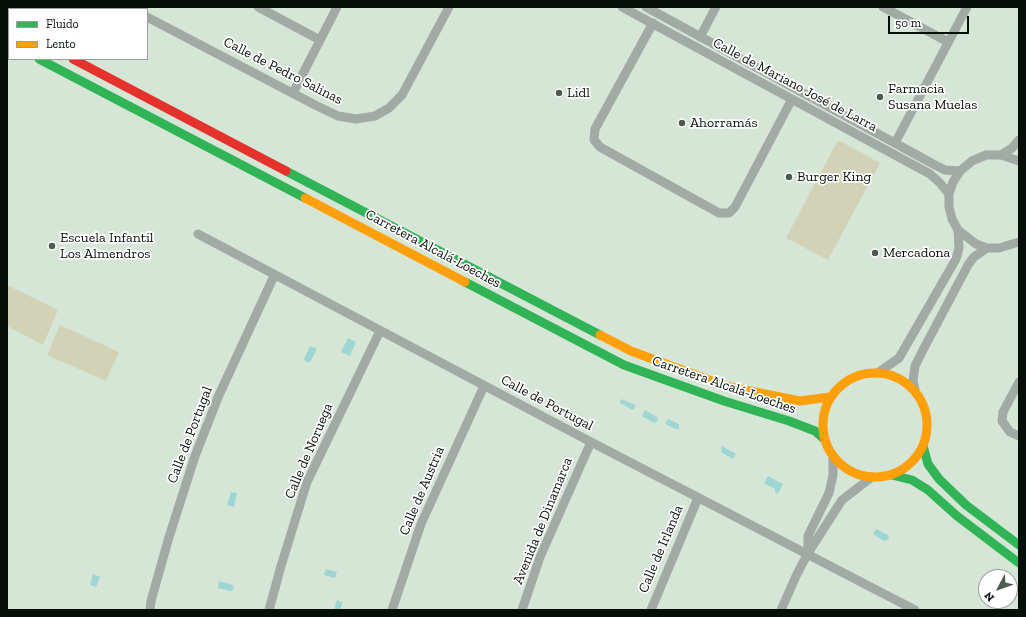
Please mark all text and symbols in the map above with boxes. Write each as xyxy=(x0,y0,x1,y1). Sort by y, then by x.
legend xyxy=(8,8,148,60)
scale bar xyxy=(890,8,971,34)
text: 50 m xyxy=(895,16,921,30)
text: Fluido xyxy=(46,17,79,31)
street label: Calle de Pedro Salinas xyxy=(221,34,345,108)
street label: Calle de Mariano José de Larra xyxy=(710,34,880,136)
text: Lento xyxy=(46,37,76,51)
place label: Farmacia Susana Muelas xyxy=(888,81,977,114)
place label: Lidl xyxy=(567,85,590,101)
marker: Lidl xyxy=(554,88,564,98)
marker: Farmacia Susana Muelas xyxy=(875,92,885,102)
place label: Ahorramás xyxy=(690,115,758,131)
marker: Ahorramás xyxy=(677,118,687,128)
place label: Burger King xyxy=(797,169,871,185)
marker: Burger King xyxy=(784,172,794,182)
street label: Carretera Alcalá-Loeches xyxy=(362,206,504,292)
place label: Escuela Infantil Los Almendros xyxy=(60,230,154,262)
marker: Escuela Infantil Los Almendros xyxy=(47,241,57,251)
place label: Mercadona xyxy=(883,245,950,261)
marker: Mercadona xyxy=(870,248,880,258)
street label: Carretera Alcalá-Loeches xyxy=(650,352,798,418)
street label: Calle de Portugal xyxy=(498,372,596,434)
street label: Calle de Portugal xyxy=(164,384,216,486)
street label: Calle de Noruega xyxy=(281,401,337,501)
street label: Calle de Austria xyxy=(396,444,448,538)
street label: Avenida de Dinamarca xyxy=(510,455,576,587)
street label: Calle de Irlanda xyxy=(635,503,687,595)
north arrow xyxy=(978,569,1018,609)
text: N xyxy=(982,589,997,604)

